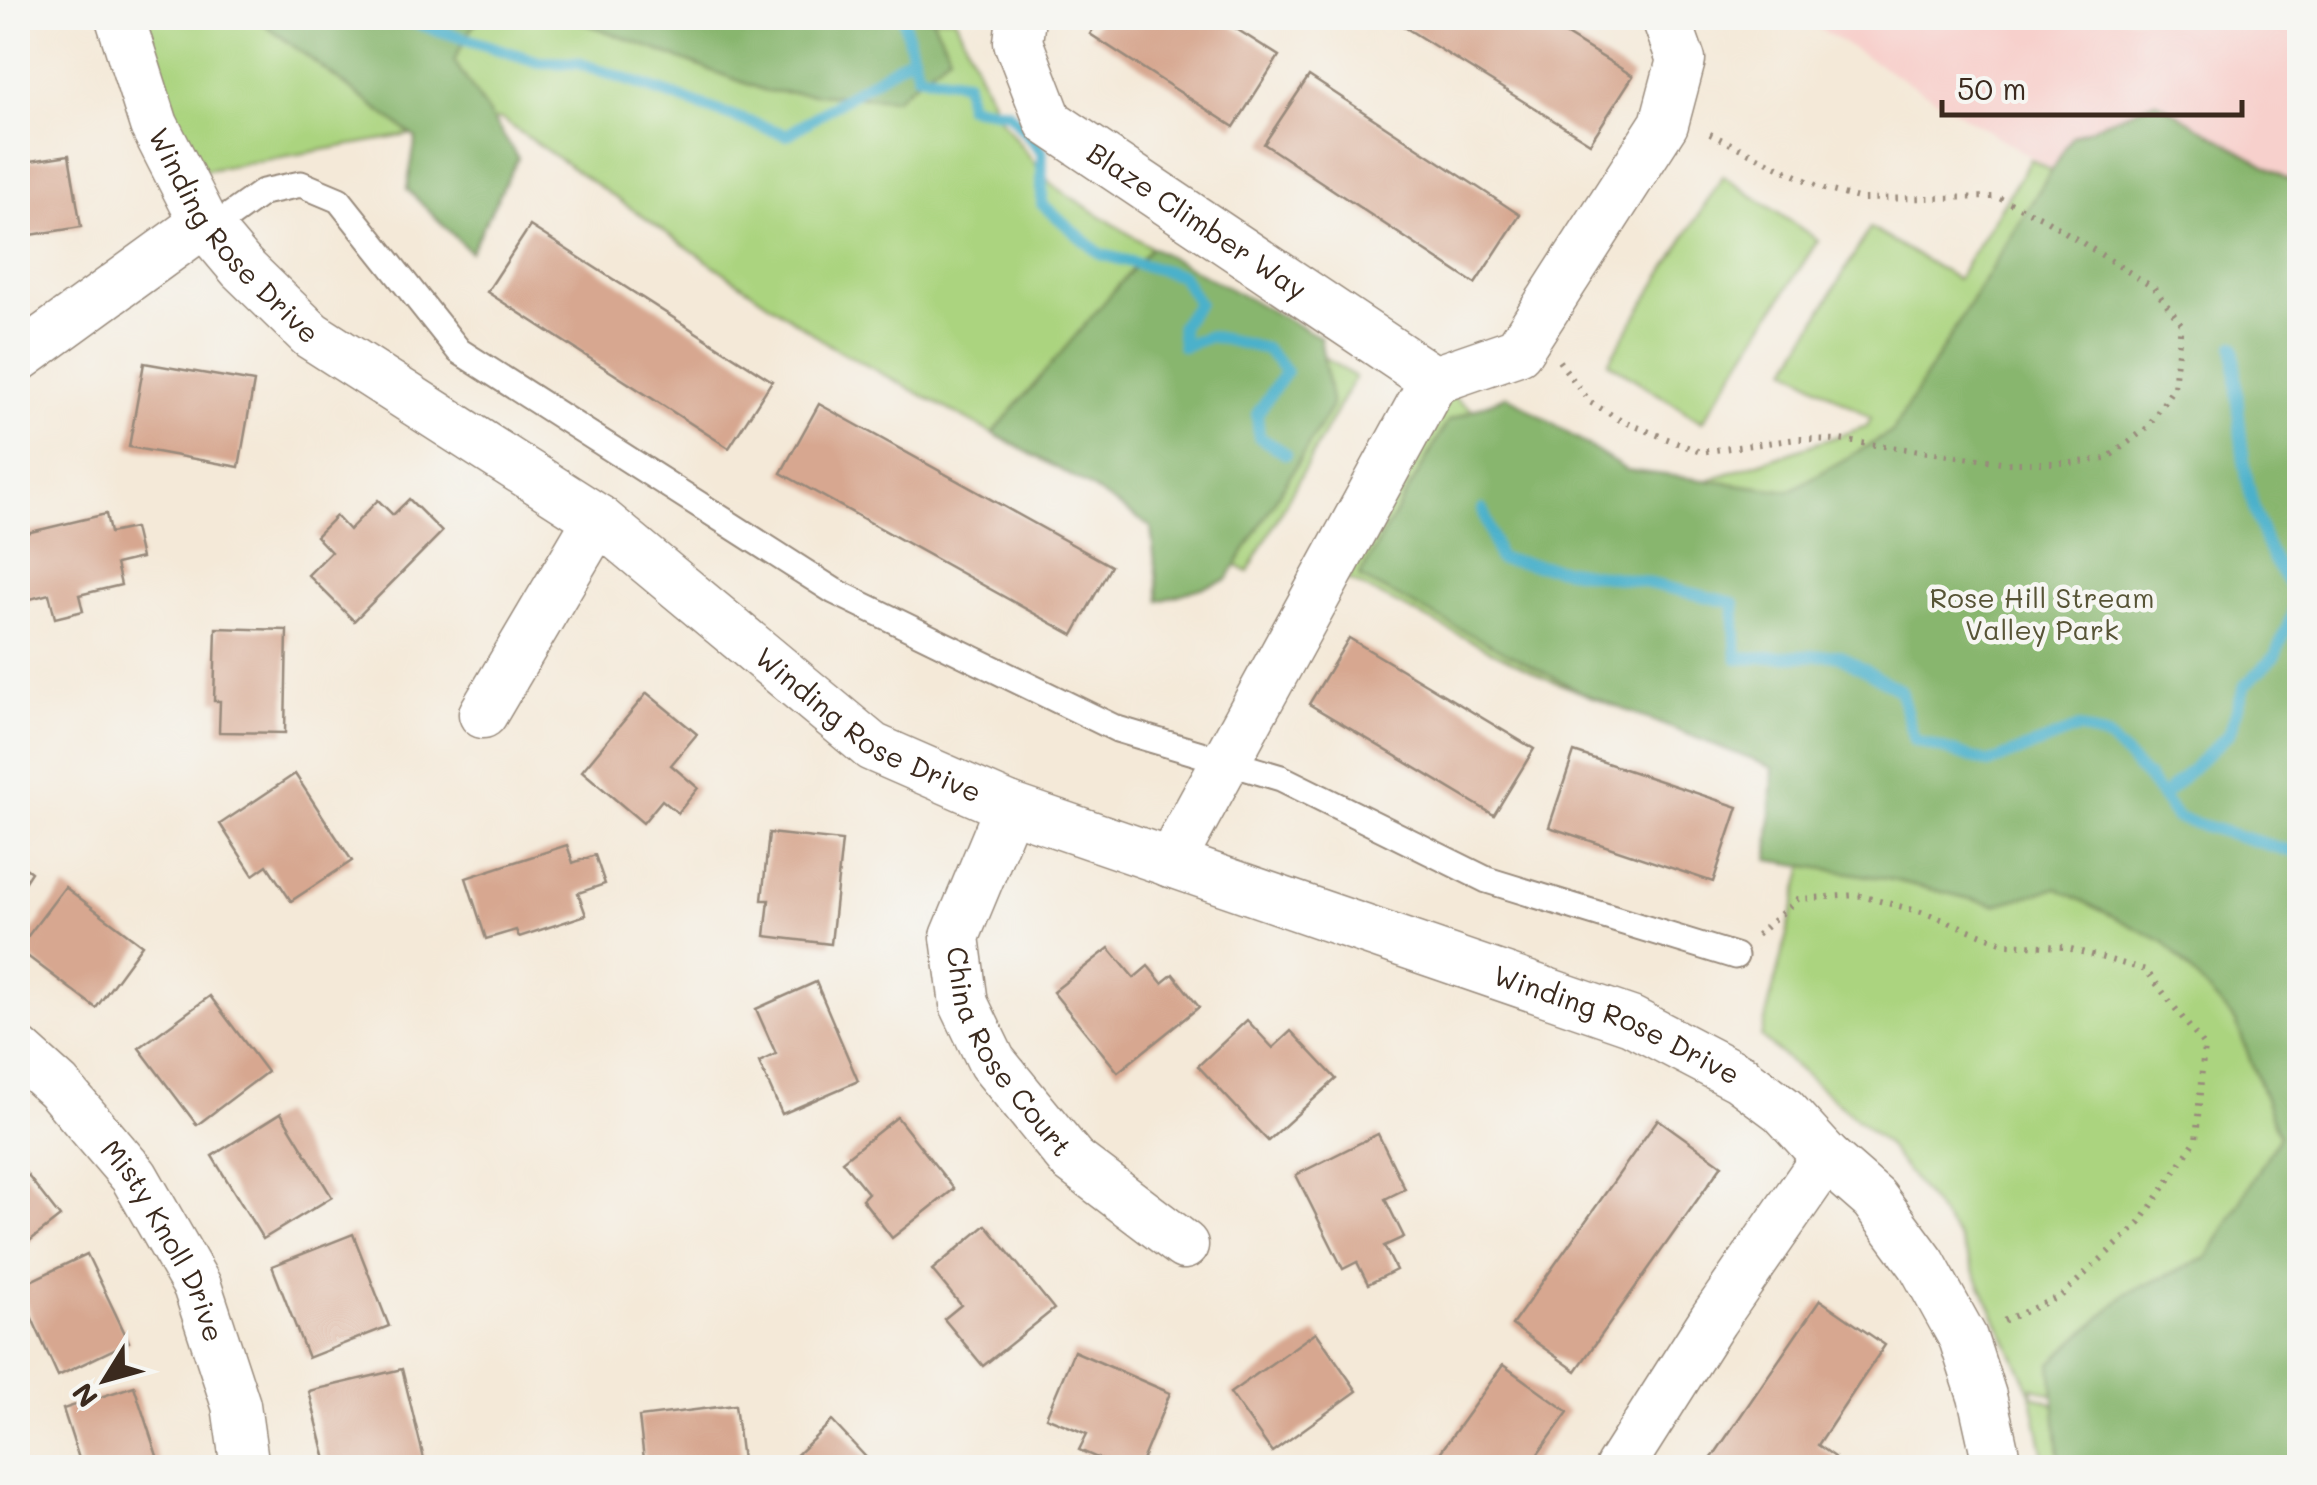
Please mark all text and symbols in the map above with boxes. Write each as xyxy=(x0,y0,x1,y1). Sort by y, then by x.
scale bar xyxy=(1942,55,2242,117)
text: 50 m xyxy=(1957,68,2027,108)
street label: Winding Rose Drive xyxy=(141,121,328,351)
street label: Blaze Climber Way xyxy=(1081,134,1314,307)
park label: Rose Hill Stream Valley Park xyxy=(1929,579,2155,647)
street label: Winding Rose Drive xyxy=(748,638,987,810)
street label: China Rose Court xyxy=(939,944,1081,1163)
street label: Winding Rose Drive xyxy=(1489,956,1746,1092)
street label: Misty Knoll Drive xyxy=(94,1132,233,1346)
north arrow xyxy=(55,1330,155,1430)
text: N xyxy=(63,1376,105,1415)

